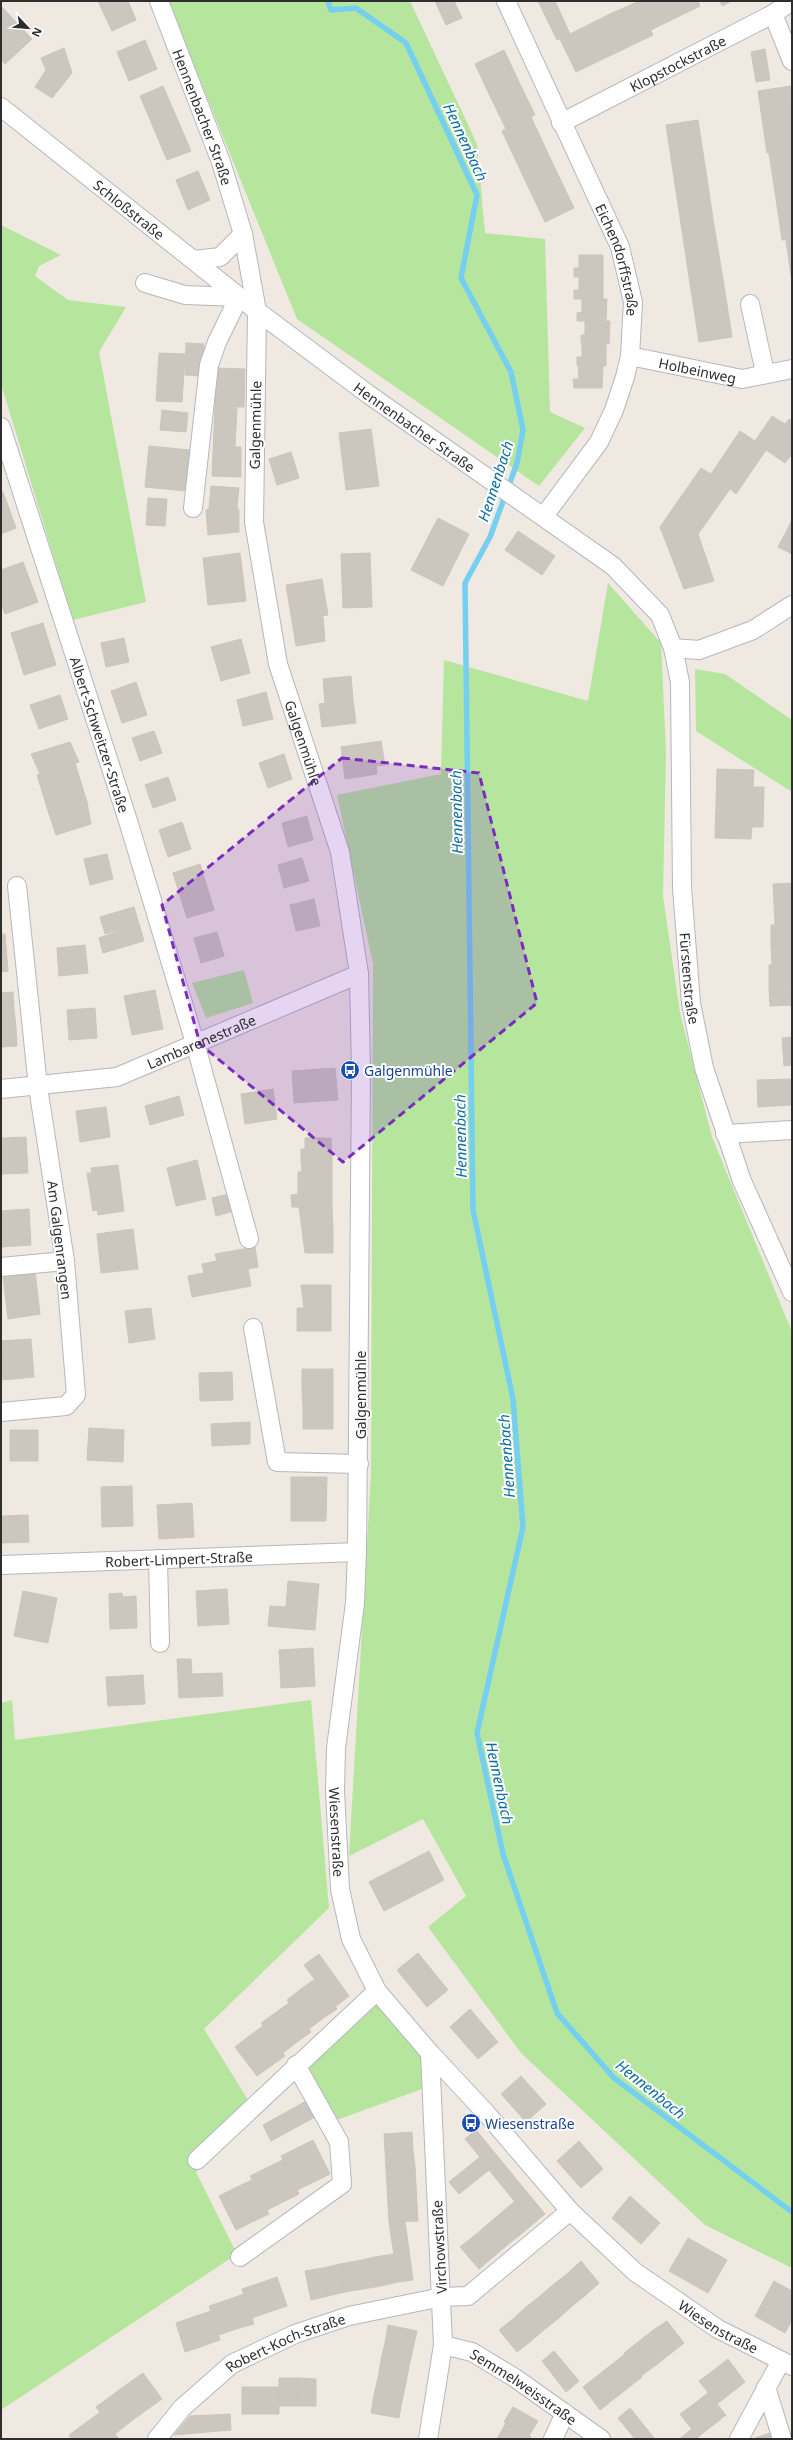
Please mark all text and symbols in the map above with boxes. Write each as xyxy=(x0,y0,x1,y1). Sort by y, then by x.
north arrow xyxy=(8,8,48,48)
text: N xyxy=(29,25,46,40)
street label: Klopstockstraße xyxy=(626,30,729,96)
street label: Hennenbacher Straße xyxy=(169,46,237,187)
water label: Hennenbach xyxy=(439,100,493,184)
street label: Schloßstraße xyxy=(90,175,169,243)
street label: Eichendorffstraße xyxy=(592,200,643,317)
street label: Holbeinweg xyxy=(657,353,738,387)
street label: Hennenbacher Straße xyxy=(350,377,479,476)
street label: Galgenmühle xyxy=(245,380,265,470)
water label: Hennenbach xyxy=(473,438,517,524)
street label: Albert-Schweitzer-Straße xyxy=(66,654,134,815)
street label: Galgenmühle xyxy=(281,698,327,788)
water label: Hennenbach xyxy=(445,770,467,854)
street label: Fürstenstraße xyxy=(676,932,705,1026)
street label: Lambarenestraße xyxy=(144,1010,259,1073)
bus stop icon: Galgenmühle xyxy=(339,1059,361,1081)
place label: Galgenmühle xyxy=(364,1061,453,1080)
water label: Hennenbach xyxy=(449,1094,471,1178)
street label: Am Galgenrangen xyxy=(43,1179,77,1301)
street label: Galgenmühle xyxy=(351,1351,370,1439)
water label: Hennenbach xyxy=(493,1413,519,1499)
street label: Robert-Limpert-Straße xyxy=(105,1546,253,1571)
water label: Hennenbach xyxy=(481,1740,519,1826)
street label: Wiesenstraße xyxy=(325,1787,349,1877)
water label: Hennenbach xyxy=(612,2055,690,2123)
bus stop icon: Wiesenstraße xyxy=(460,2112,482,2134)
place label: Wiesenstraße xyxy=(485,2114,575,2133)
street label: Virchowstraße xyxy=(427,2200,451,2294)
street label: Wiesenstraße xyxy=(675,2295,762,2357)
street label: Robert-Koch-Straße xyxy=(221,2308,348,2376)
street label: Semmelweisstraße xyxy=(467,2344,581,2429)

